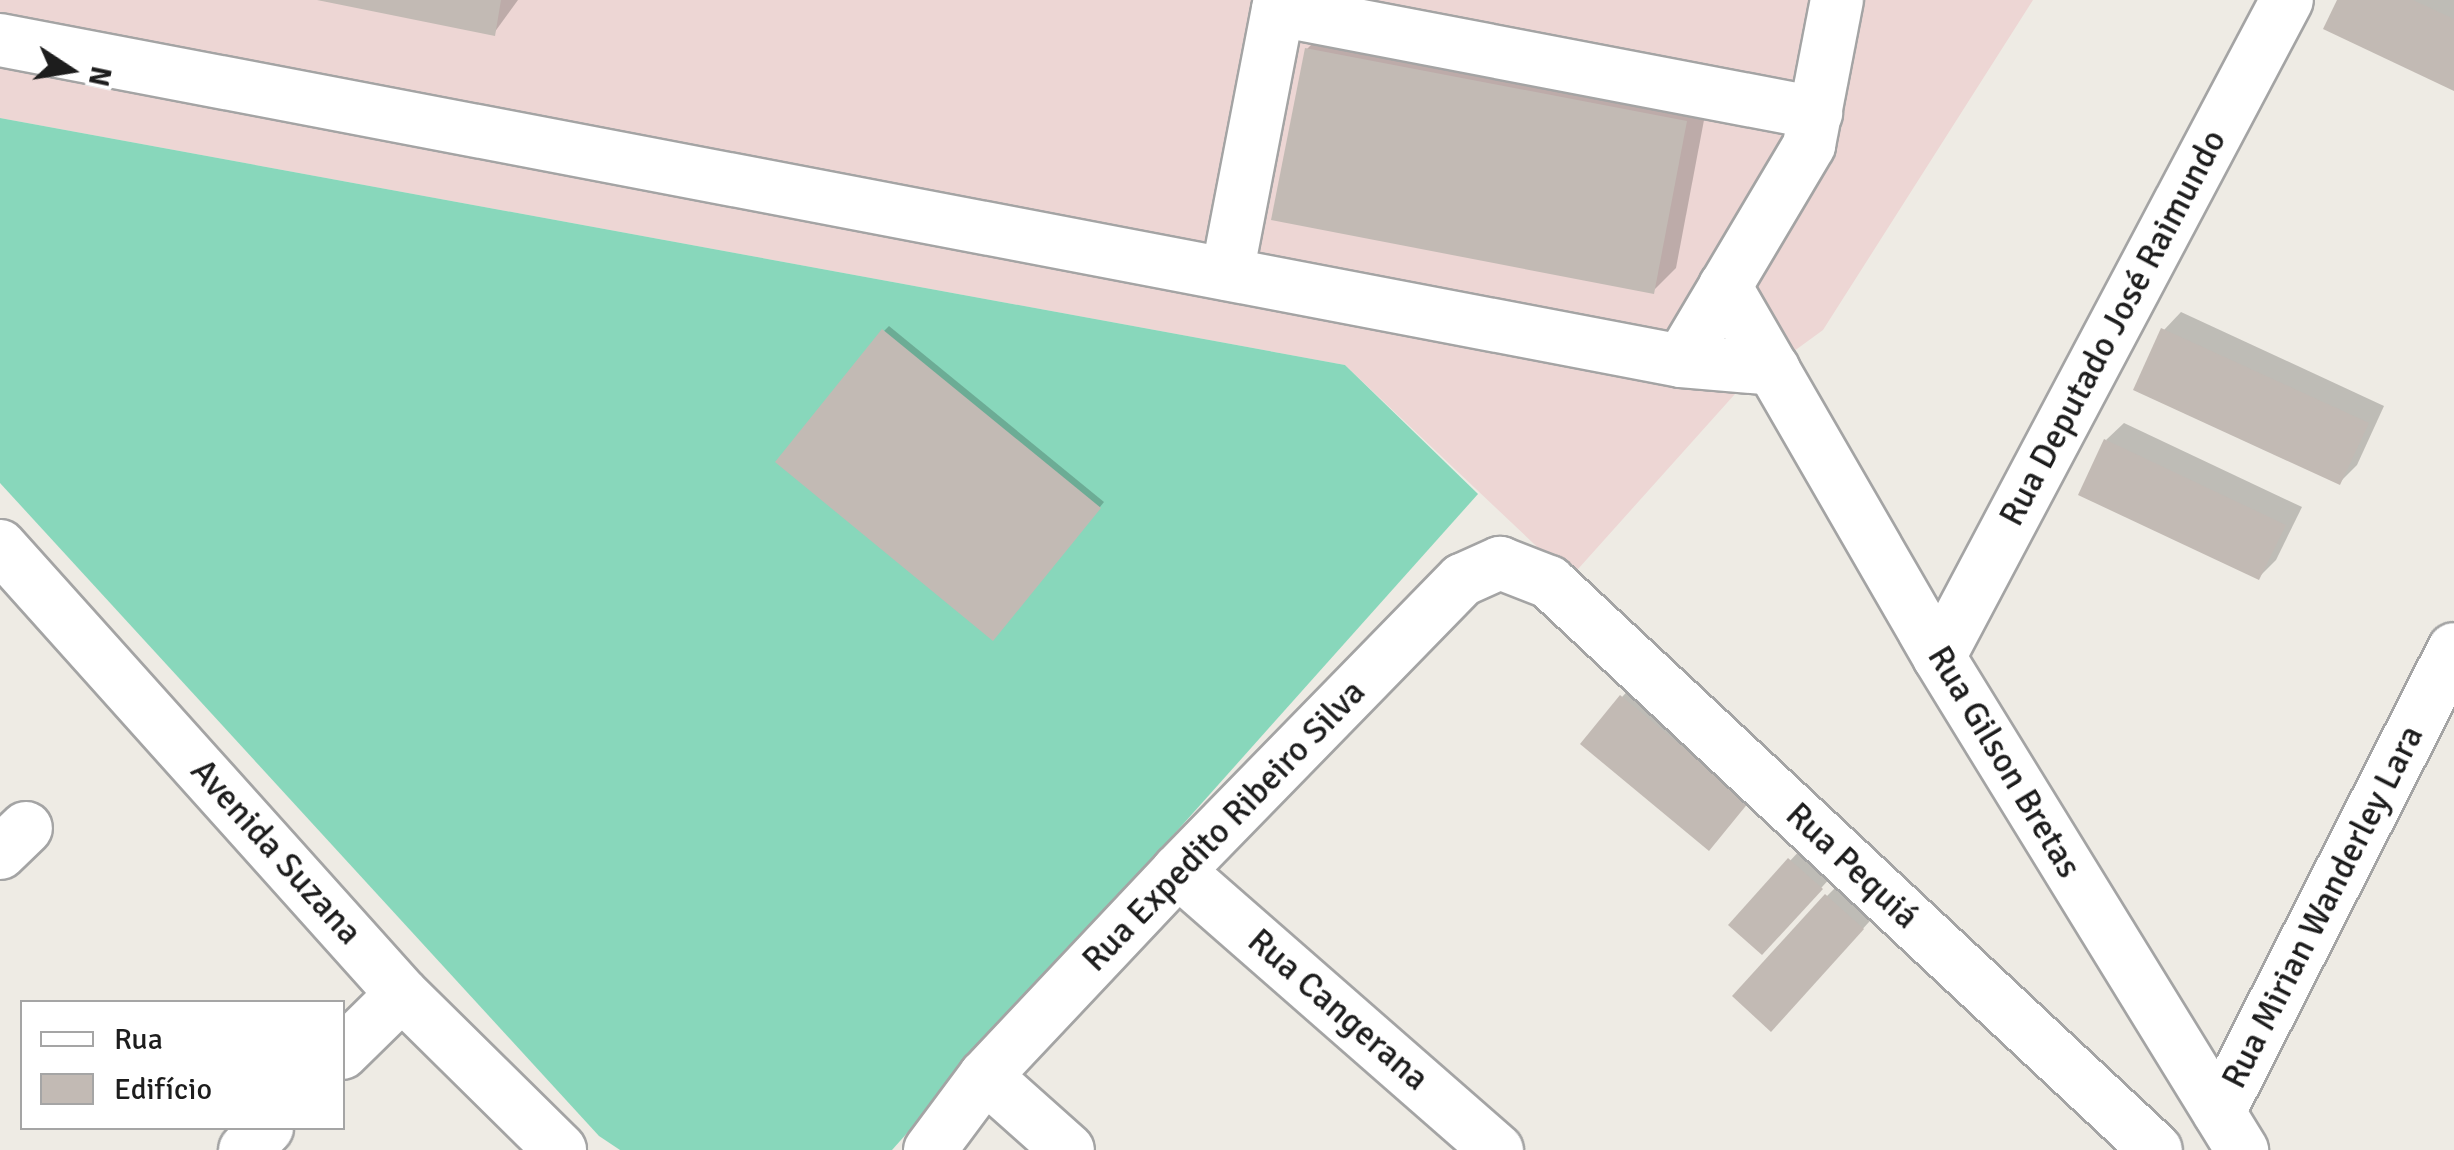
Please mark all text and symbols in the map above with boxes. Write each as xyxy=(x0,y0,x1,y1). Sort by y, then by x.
north arrow xyxy=(20,20,120,120)
text: N xyxy=(81,63,118,89)
street label: Rua Deputado José Raimundo xyxy=(1991,123,2235,533)
street label: Rua Gilson Bretas xyxy=(1918,638,2090,886)
street label: Rua Expedito Ribeiro Silva xyxy=(1074,672,1374,980)
street label: Rua Mirian Wanderley Lara xyxy=(2213,719,2433,1095)
street label: Avenida Suzana xyxy=(182,751,370,953)
street label: Rua Pequiá xyxy=(1777,794,1927,938)
street label: Rua Cangerana xyxy=(1239,920,1437,1100)
legend xyxy=(20,1000,345,1130)
text: Rua xyxy=(114,1021,163,1058)
text: Edifício xyxy=(114,1071,212,1108)

